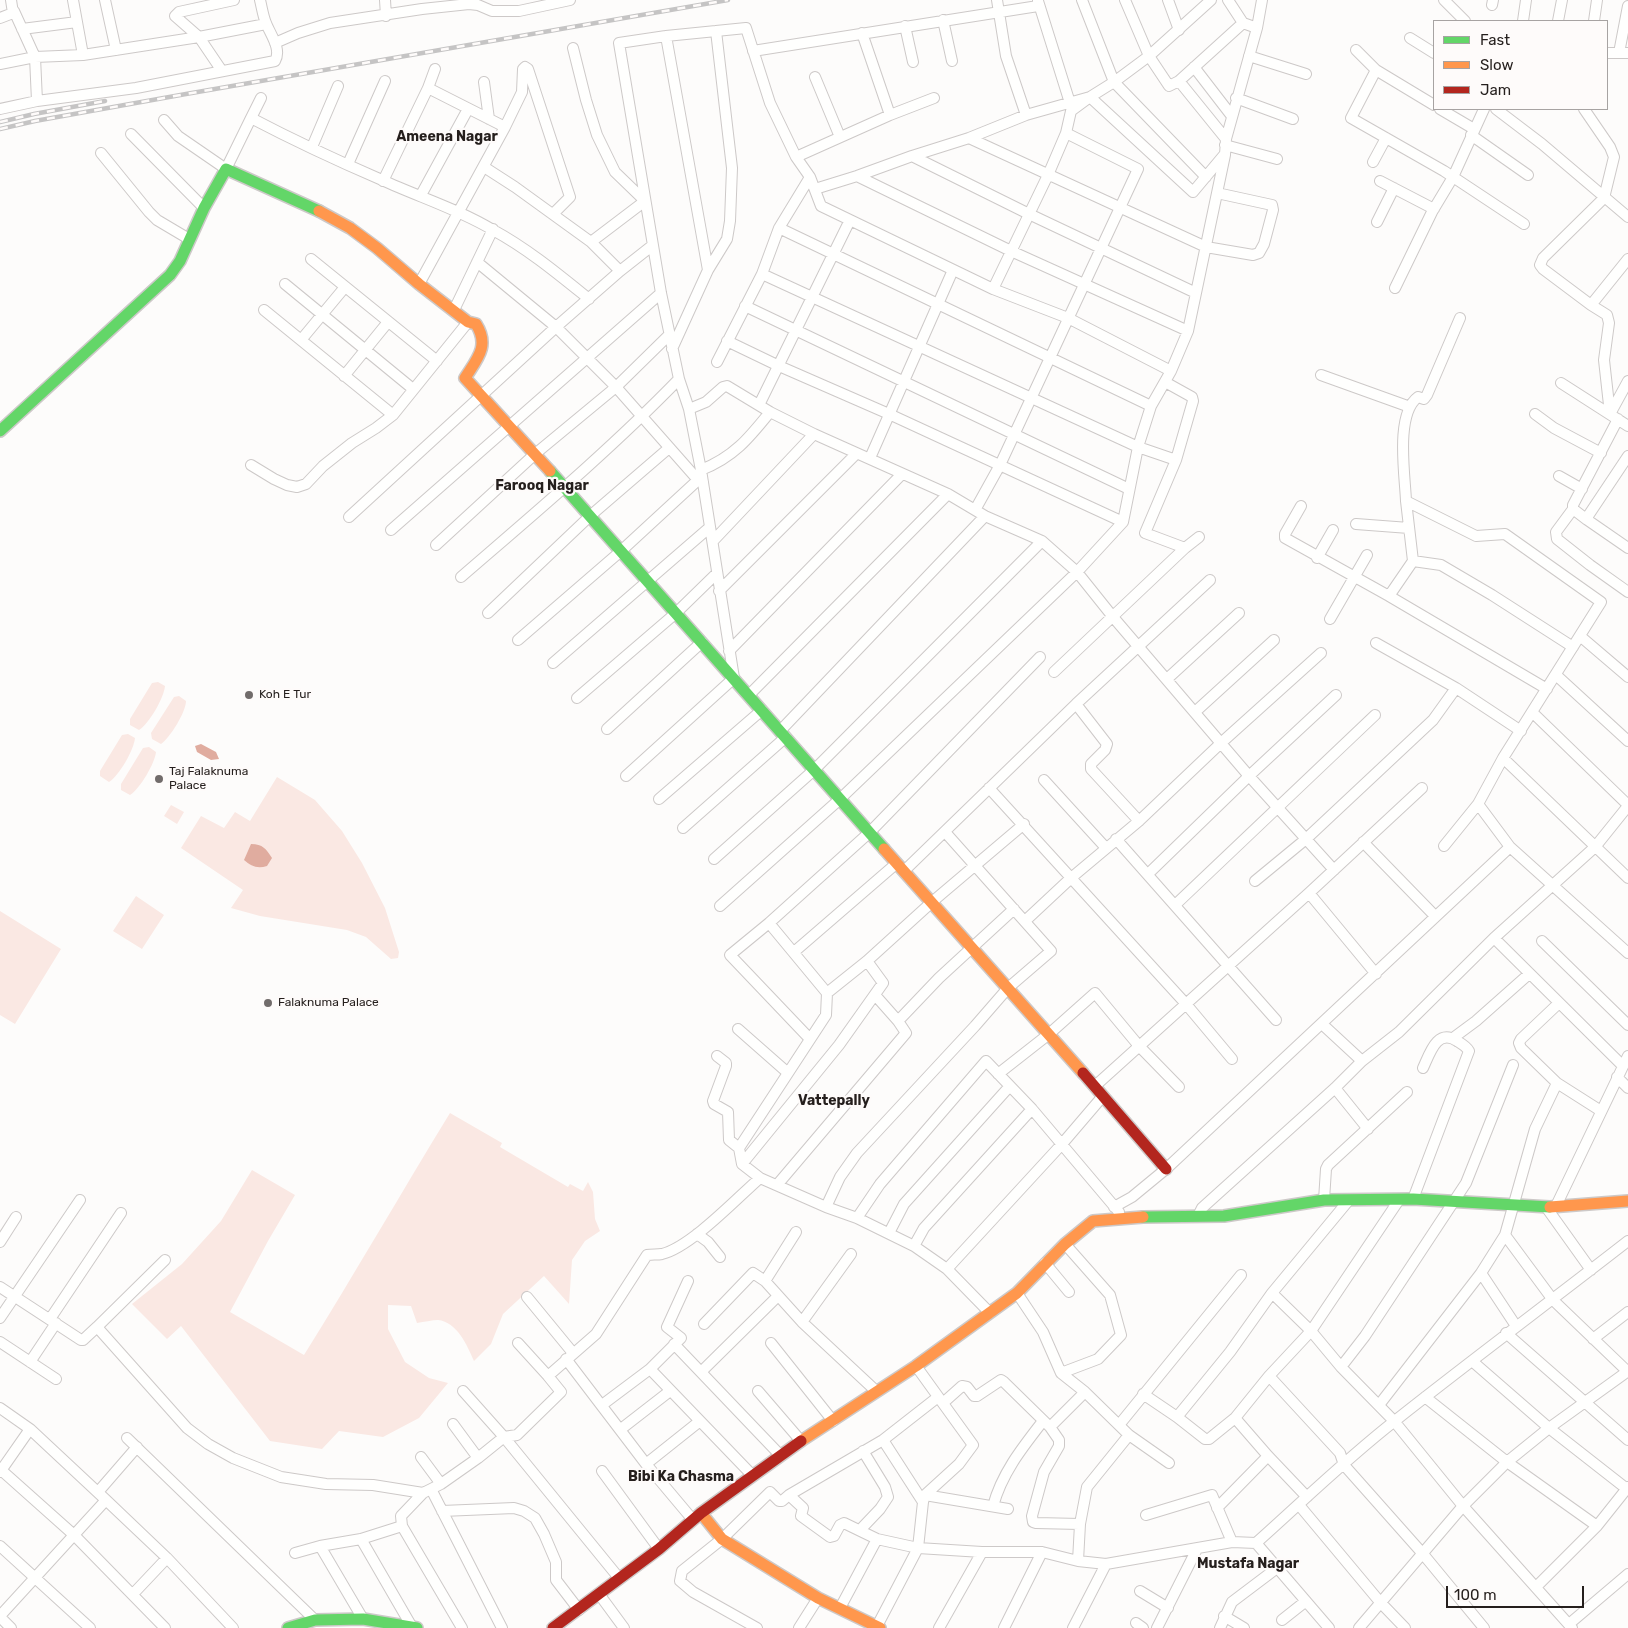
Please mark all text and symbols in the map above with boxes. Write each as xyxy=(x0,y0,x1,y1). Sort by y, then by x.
legend xyxy=(1433,20,1608,110)
text: Fast xyxy=(1480,31,1510,49)
text: Slow xyxy=(1480,56,1513,74)
text: Jam xyxy=(1480,81,1511,99)
district label: Ameena Nagar xyxy=(396,129,498,145)
district label: Farooq Nagar xyxy=(495,478,589,494)
place label: Koh E Tur xyxy=(259,688,311,702)
marker: Koh E Tur xyxy=(243,689,255,701)
place label: Taj Falaknuma Palace xyxy=(169,765,248,793)
marker: Taj Falaknuma Palace xyxy=(153,773,165,785)
place label: Falaknuma Palace xyxy=(278,996,379,1010)
marker: Falaknuma Palace xyxy=(262,997,274,1009)
district label: Vattepally xyxy=(798,1093,870,1109)
district label: Bibi Ka Chasma xyxy=(628,1469,734,1485)
district label: Mustafa Nagar xyxy=(1197,1556,1299,1572)
scale bar xyxy=(1448,1576,1586,1608)
text: 100 m xyxy=(1454,1586,1496,1604)

